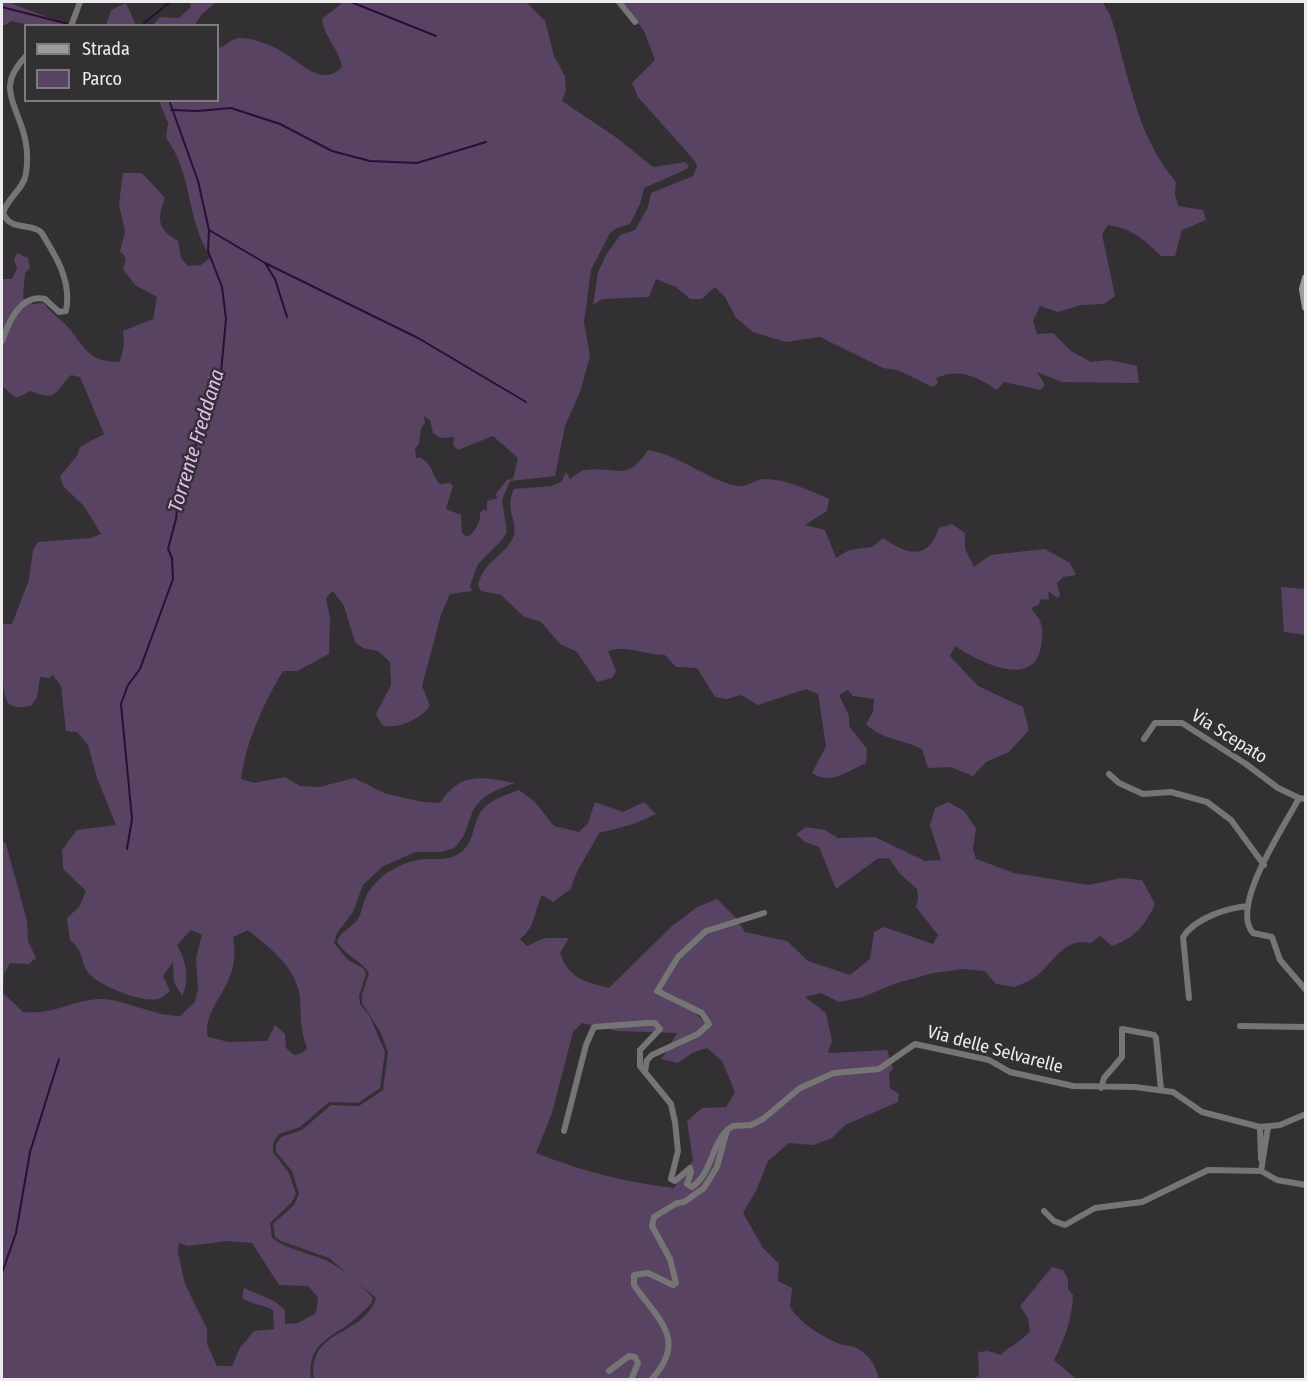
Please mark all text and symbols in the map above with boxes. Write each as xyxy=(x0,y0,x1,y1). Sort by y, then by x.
legend xyxy=(24,24,219,102)
text: Strada xyxy=(82,38,130,60)
text: Parco xyxy=(82,68,122,90)
water label: Torrente Freddana xyxy=(164,367,230,515)
street label: Via Scepato xyxy=(1187,705,1271,769)
street label: Via delle Selvarelle xyxy=(925,1021,1065,1079)

